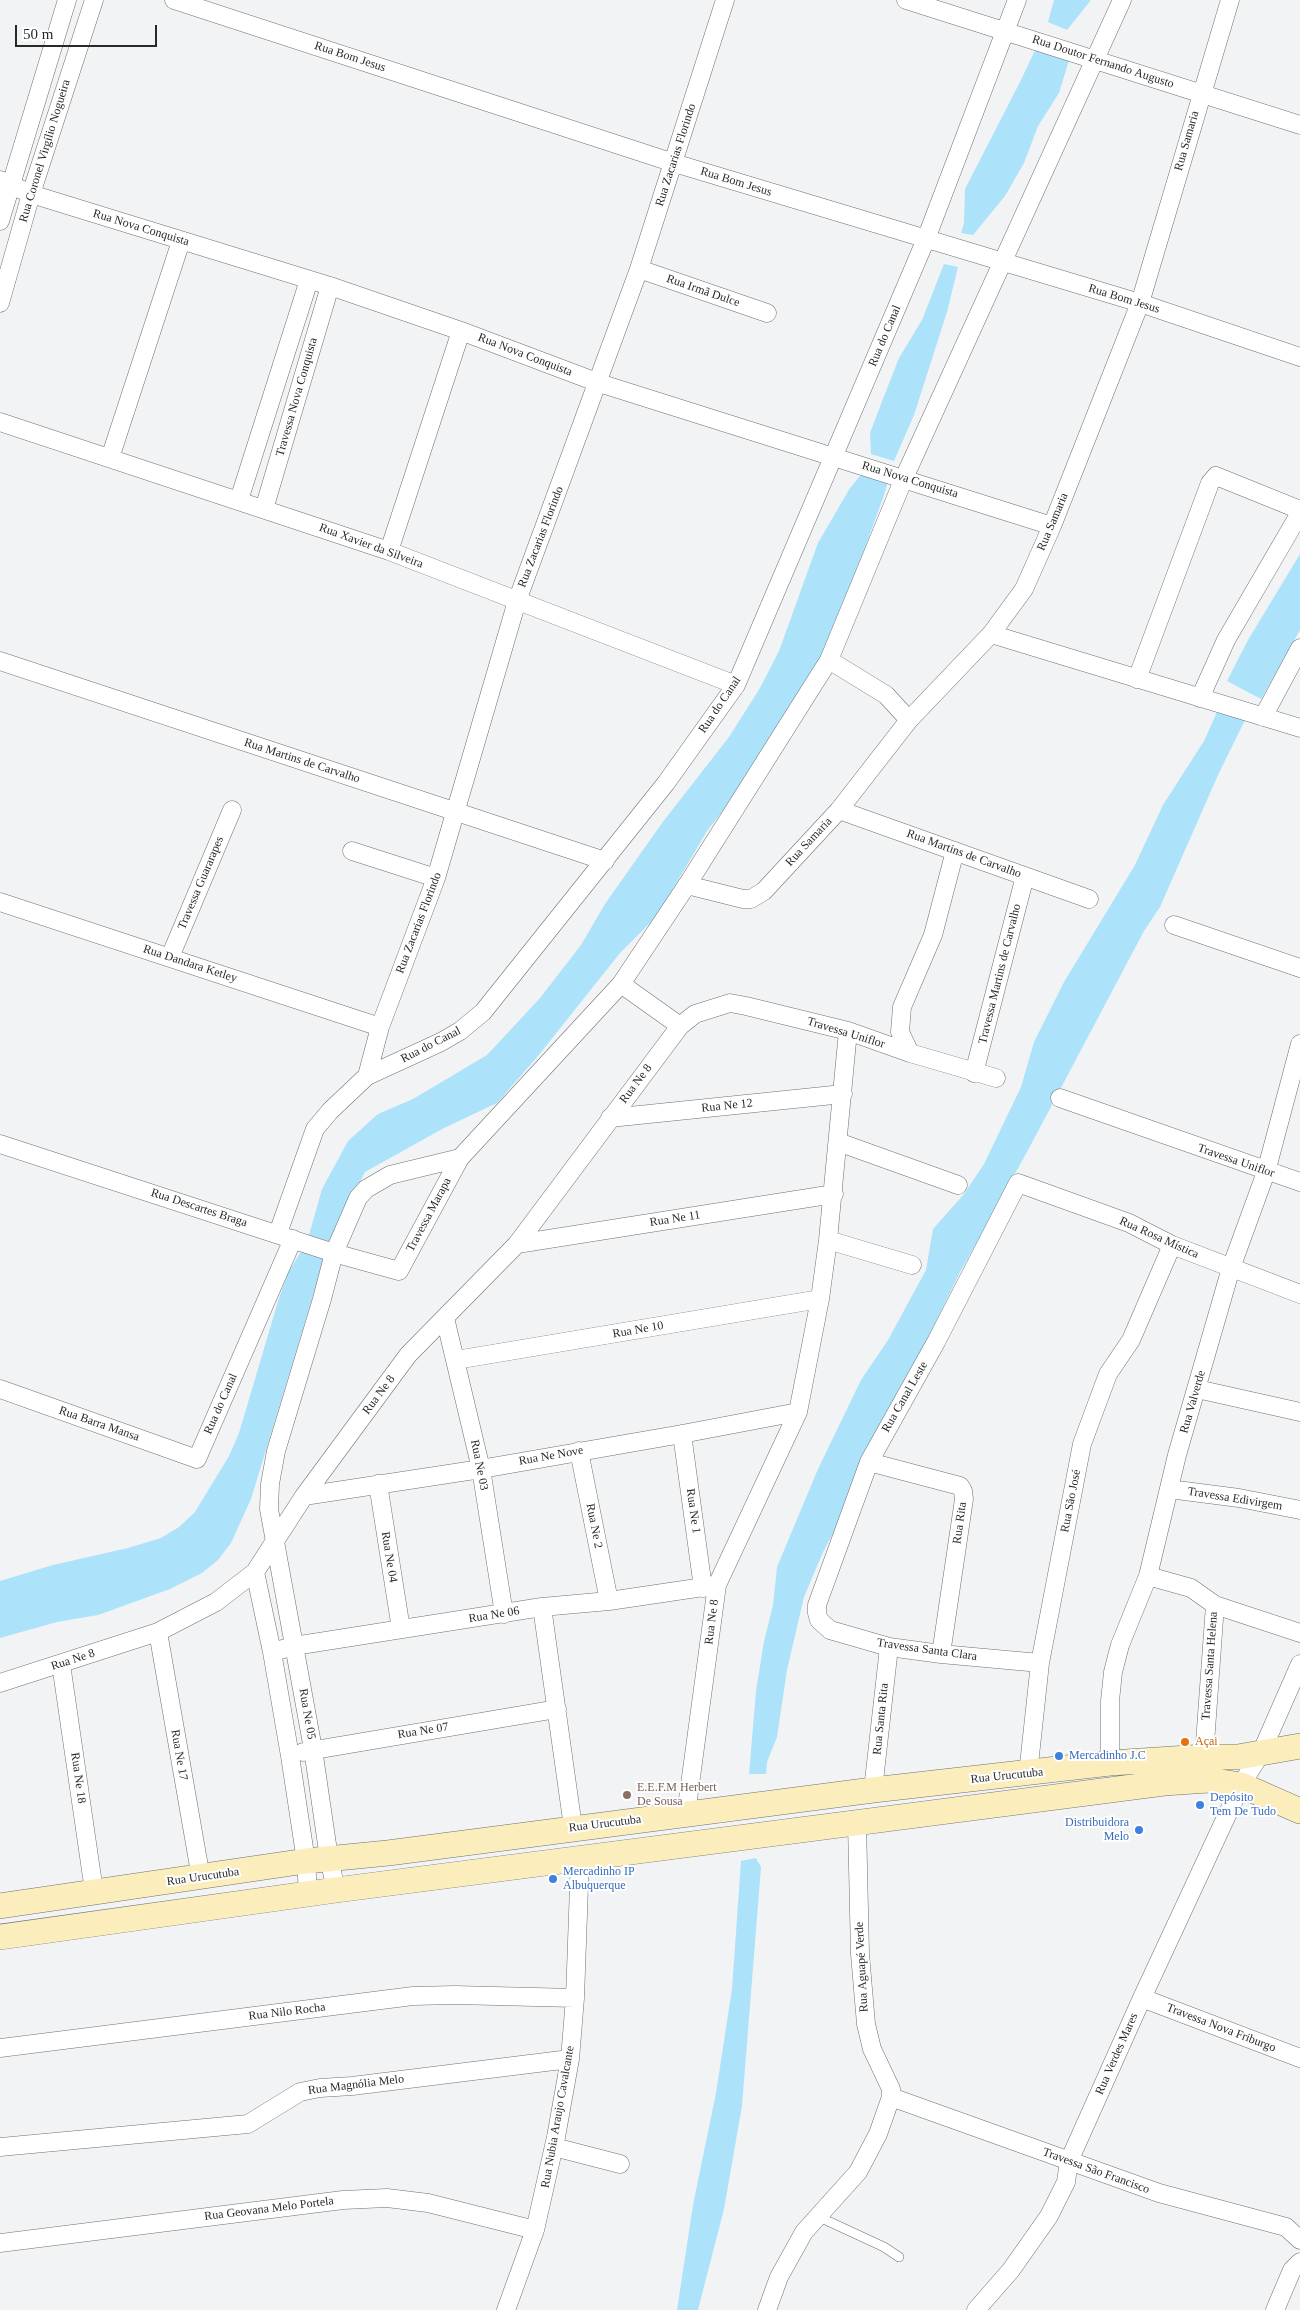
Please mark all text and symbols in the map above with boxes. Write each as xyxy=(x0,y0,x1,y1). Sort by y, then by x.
scale bar xyxy=(18,15,160,47)
text: 50 m xyxy=(23,26,53,42)
street label: Rua Doutor Fernando Augusto xyxy=(1030,32,1176,92)
street label: Rua Bom Jesus xyxy=(313,39,387,75)
street label: Rua Coronel Virgílio Nogueira xyxy=(16,78,74,224)
street label: Rua Zacarias Florindo xyxy=(653,102,699,208)
street label: Rua Samaria xyxy=(1172,109,1202,173)
street label: Rua Bom Jesus xyxy=(699,164,773,200)
street label: Rua Nova Conquista xyxy=(91,206,191,250)
street label: Rua Irmã Dulce xyxy=(664,272,742,310)
street label: Rua Bom Jesus xyxy=(1087,281,1161,317)
street label: Rua do Canal xyxy=(866,303,904,369)
street label: Rua Nova Conquista xyxy=(476,330,574,380)
street label: Travessa Nova Conquista xyxy=(273,336,321,458)
street label: Rua Nova Conquista xyxy=(860,458,960,502)
street label: Rua Zacarias Florindo xyxy=(515,484,567,590)
street label: Rua Samaria xyxy=(1034,491,1072,553)
street label: Rua Xavier da Silveira xyxy=(317,520,425,572)
street label: Rua do Canal xyxy=(696,674,744,736)
street label: Rua Martins de Carvalho xyxy=(242,735,362,787)
street label: Rua Samaria xyxy=(783,815,835,869)
street label: Rua Martins de Carvalho xyxy=(905,827,1023,881)
street label: Travessa Guararapes xyxy=(175,834,227,932)
street label: Rua Zacarias Florindo xyxy=(393,870,445,976)
street label: Travessa Martins de Carvalho xyxy=(976,902,1024,1046)
street label: Rua Dandara Ketley xyxy=(141,942,239,986)
street label: Travessa Uniflor xyxy=(805,1014,887,1052)
street label: Rua do Canal xyxy=(399,1024,463,1066)
street label: Rua Ne 8 xyxy=(617,1062,655,1106)
street label: Rua Ne 12 xyxy=(701,1096,753,1116)
street label: Travessa Uniflor xyxy=(1196,1141,1276,1181)
street label: Travessa Marapa xyxy=(403,1175,455,1255)
street label: Rua Descartes Braga xyxy=(149,1186,249,1230)
street label: Rua Ne 11 xyxy=(649,1208,701,1230)
street label: Rua Rosa Mística xyxy=(1117,1214,1201,1262)
street label: Rua Ne 10 xyxy=(611,1318,665,1342)
street label: Rua Canal Leste xyxy=(879,1359,931,1435)
street label: Rua Valverde xyxy=(1177,1369,1209,1435)
street label: Rua do Canal xyxy=(201,1371,241,1437)
street label: Rua Ne 8 xyxy=(360,1373,398,1417)
street label: Rua Barra Mansa xyxy=(57,1404,141,1444)
street label: Rua Ne 03 xyxy=(467,1438,491,1492)
street label: Rua Ne Nove xyxy=(518,1443,584,1469)
street label: Rua São José xyxy=(1058,1468,1084,1534)
street label: Travessa Edivirgem xyxy=(1187,1484,1283,1514)
street label: Rua Ne 1 xyxy=(683,1488,703,1534)
street label: Rua Rita xyxy=(950,1501,970,1545)
street label: Rua Ne 2 xyxy=(583,1502,605,1550)
street label: Rua Ne 04 xyxy=(378,1531,400,1583)
street label: Rua Ne 8 xyxy=(702,1599,722,1645)
street label: Rua Ne 06 xyxy=(468,1604,520,1626)
street label: Travessa Santa Helena xyxy=(1199,1611,1221,1721)
street label: Travessa Santa Clara xyxy=(876,1636,978,1664)
street label: Rua Ne 8 xyxy=(49,1646,97,1674)
street label: Rua Santa Rita xyxy=(870,1682,892,1756)
street label: Rua Ne 05 xyxy=(295,1687,319,1741)
street label: Rua Ne 07 xyxy=(397,1720,449,1742)
street label: Rua Ne 17 xyxy=(167,1728,191,1782)
place label: Açai xyxy=(1195,1735,1218,1749)
marker: Açai xyxy=(1179,1736,1191,1748)
place label: Mercadinho J.C xyxy=(1069,1749,1146,1763)
marker: Mercadinho J.C xyxy=(1053,1750,1065,1762)
street label: Rua Ne 18 xyxy=(67,1752,89,1804)
street label: Rua Urucutuba xyxy=(970,1765,1044,1787)
place label: E.E.F.M Herbert De Sousa xyxy=(637,1781,717,1809)
marker: E.E.F.M Herbert De Sousa xyxy=(621,1789,633,1801)
place label: Depósito Tem De Tudo xyxy=(1210,1791,1276,1819)
marker: Depósito Tem De Tudo xyxy=(1194,1799,1206,1811)
street label: Rua Urucutuba xyxy=(568,1812,642,1836)
place label: Distribuidora Melo xyxy=(1065,1816,1129,1844)
marker: Distribuidora Melo xyxy=(1133,1824,1145,1836)
street label: Rua Urucutuba xyxy=(166,1865,240,1889)
place label: Mercadinho IP Albuquerque xyxy=(563,1865,635,1893)
marker: Mercadinho IP Albuquerque xyxy=(547,1873,559,1885)
street label: Rua Aguapé Verde xyxy=(852,1921,872,2013)
street label: Rua Nilo Rocha xyxy=(248,2000,326,2024)
street label: Travessa Nova Friburgo xyxy=(1164,2000,1278,2056)
street label: Rua Verdes Mares xyxy=(1093,2011,1141,2097)
street label: Rua Nubia Araujo Cavalcante xyxy=(538,2045,578,2189)
street label: Rua Magnólia Melo xyxy=(307,2072,405,2098)
street label: Travessa São Francisco xyxy=(1041,2145,1151,2197)
street label: Rua Geovana Melo Portela xyxy=(203,2194,335,2224)

